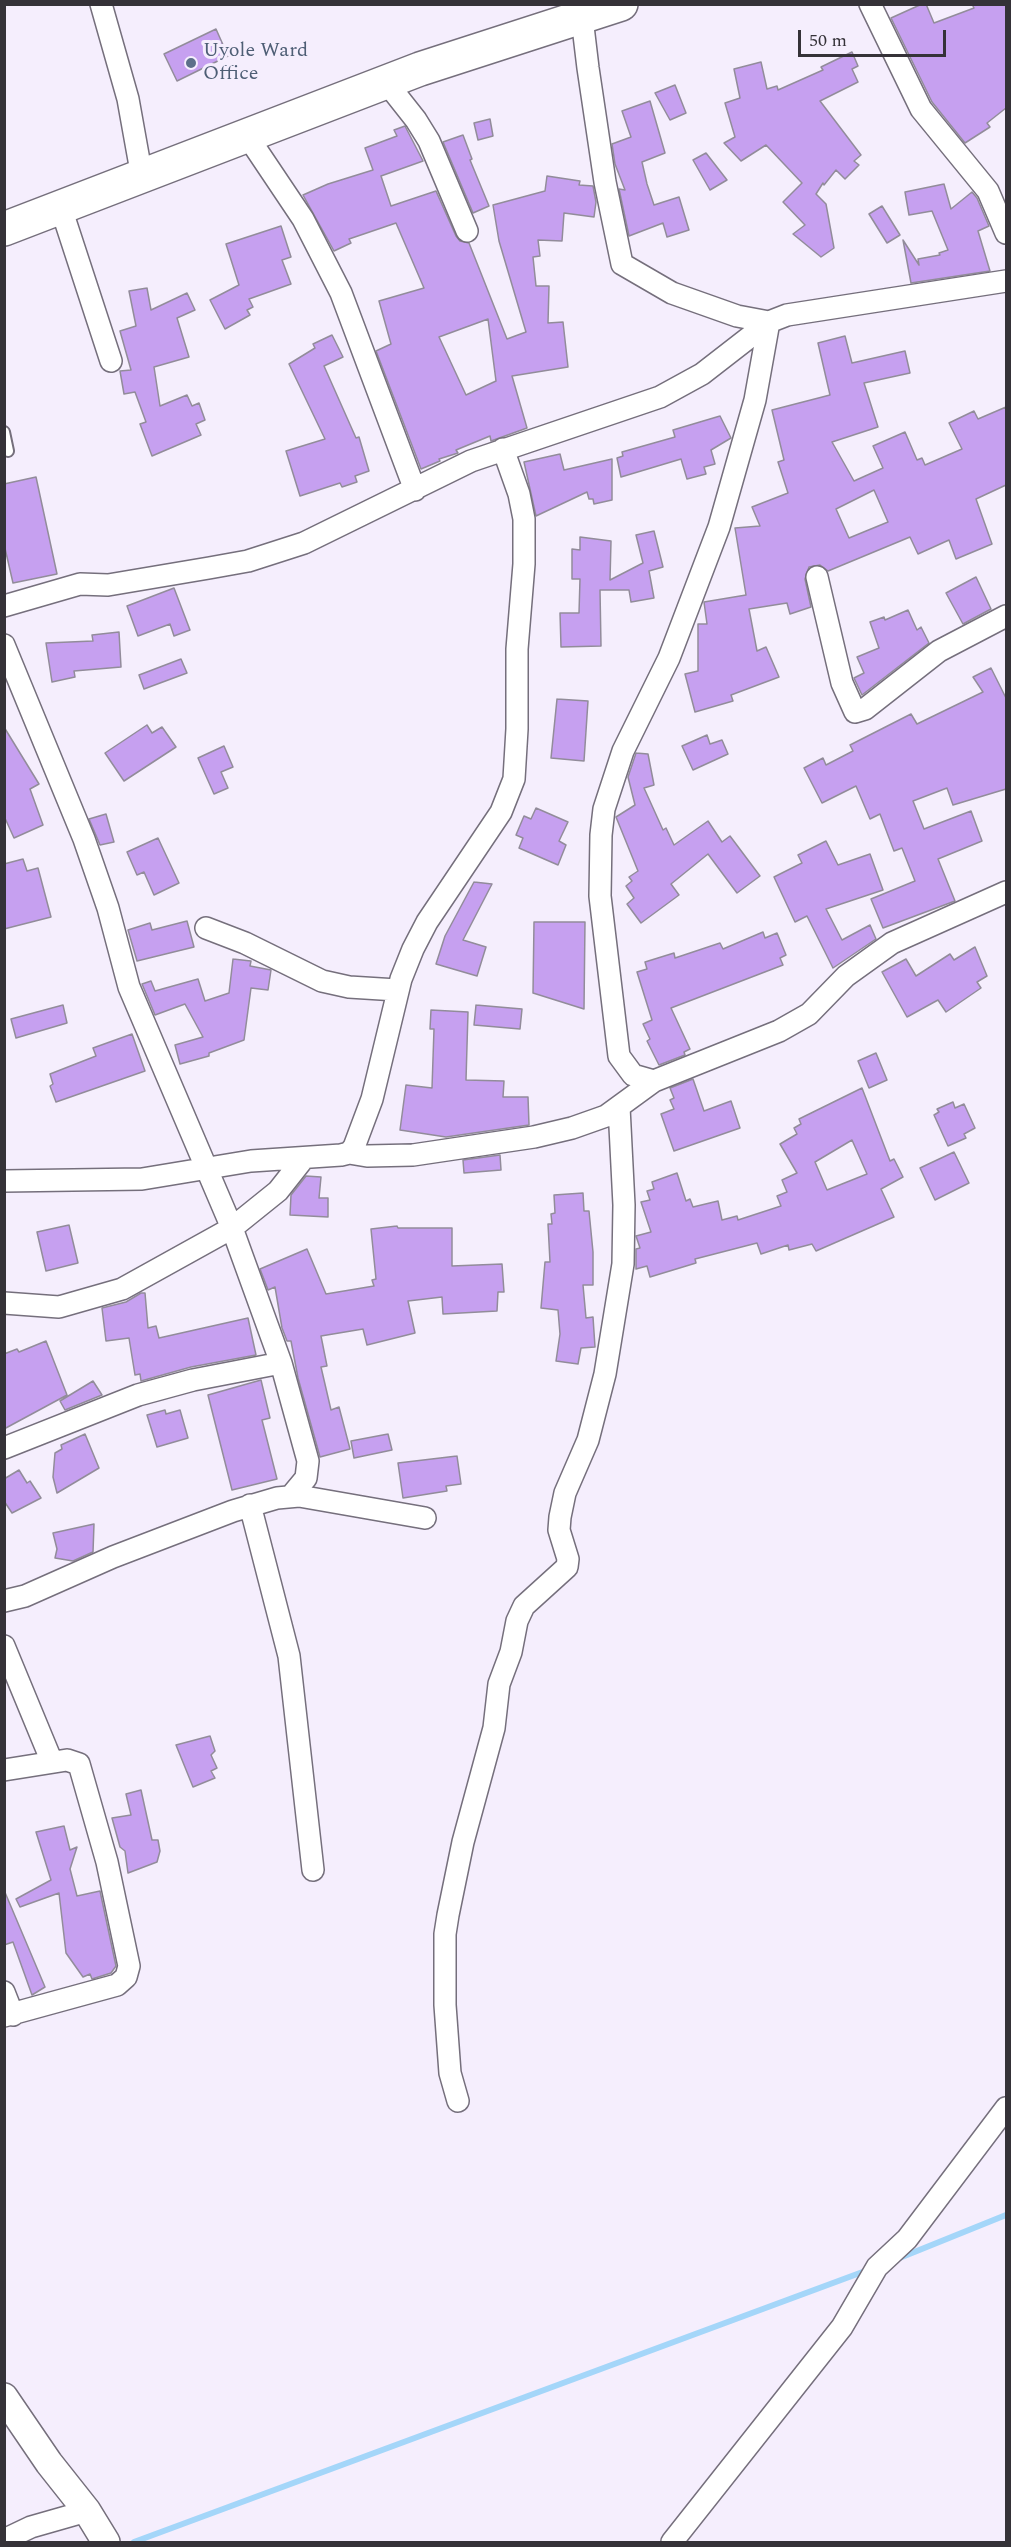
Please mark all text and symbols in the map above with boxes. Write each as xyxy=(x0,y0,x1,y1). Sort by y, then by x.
scale bar xyxy=(801,18,950,56)
text: 50 m xyxy=(809,27,847,54)
place label: Uyole Ward Office xyxy=(203,40,308,87)
marker: Uyole Ward Office xyxy=(184,56,198,70)

